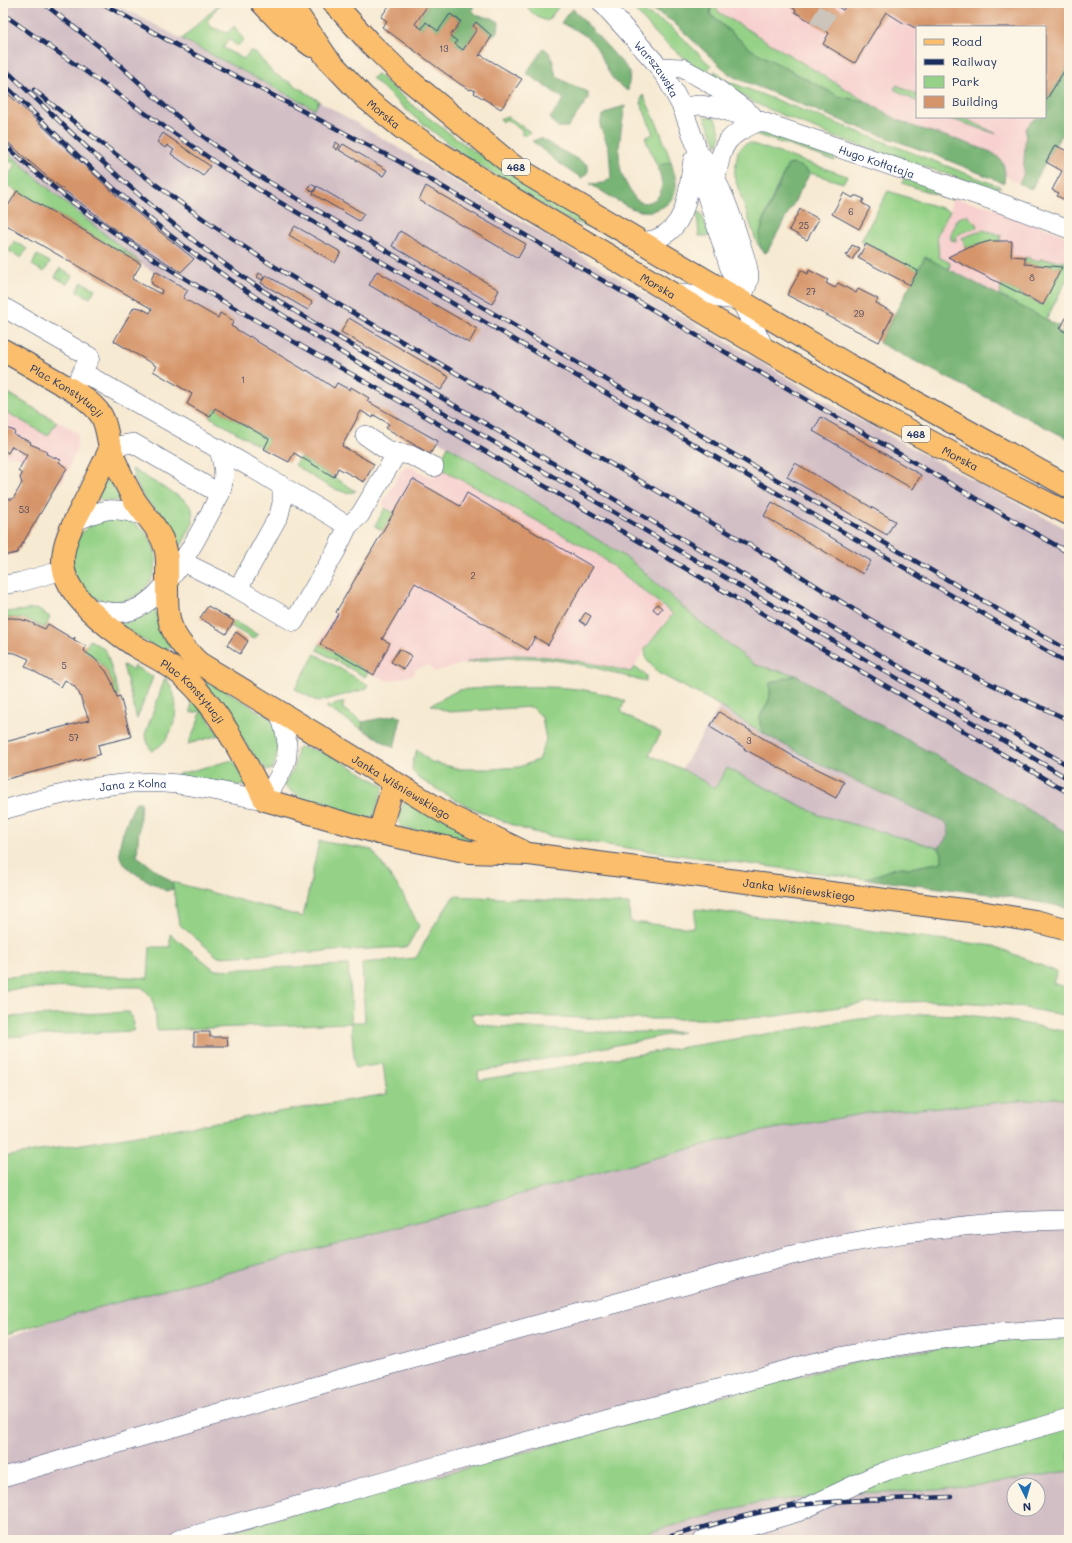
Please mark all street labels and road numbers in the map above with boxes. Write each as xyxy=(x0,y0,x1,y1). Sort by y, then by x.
street label: Warszawska xyxy=(631,37,683,100)
street label: Morska xyxy=(364,95,404,132)
street label: Hugo Kołłątaja xyxy=(837,141,917,181)
road number: 468 xyxy=(502,159,530,175)
street label: Morska xyxy=(638,269,679,302)
street label: Plac Konstytucji xyxy=(28,360,108,420)
road number: 468 xyxy=(902,426,930,442)
street label: Morska xyxy=(940,442,981,474)
street label: Plac Konstytucji xyxy=(158,655,228,726)
street label: Janka Wiśniewskiego xyxy=(349,751,454,822)
street label: Jana z Kolna xyxy=(98,775,167,794)
street label: Janka Wiśniewskiego xyxy=(742,874,856,904)

